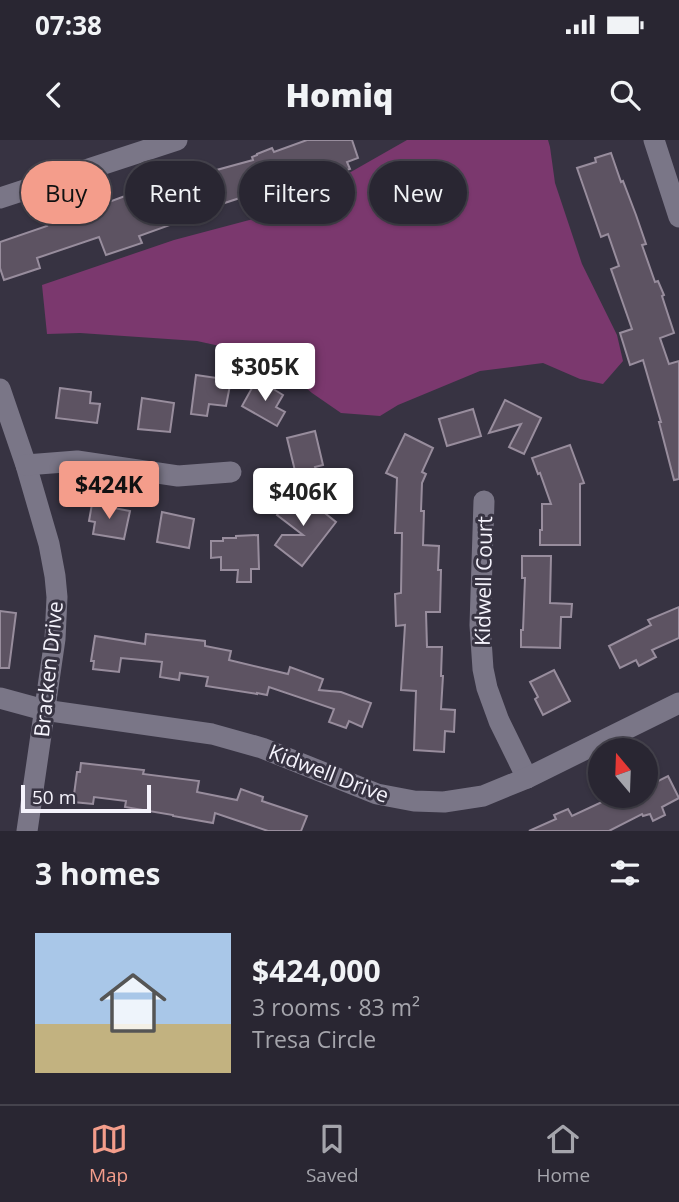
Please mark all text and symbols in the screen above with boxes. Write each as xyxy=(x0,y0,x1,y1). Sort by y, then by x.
text: 07:38 xyxy=(35,7,102,43)
text: Homiq xyxy=(286,73,393,116)
icon: back xyxy=(35,76,73,114)
icon: search xyxy=(606,76,644,114)
chip: Buy xyxy=(21,161,111,224)
chip: Rent xyxy=(125,161,225,224)
chip: Filters xyxy=(239,161,355,224)
chip: New xyxy=(369,161,467,224)
pin: $305K xyxy=(216,344,314,403)
text: $305K xyxy=(231,350,299,382)
pin: $424K xyxy=(60,462,158,521)
text: $424K xyxy=(75,468,143,500)
pin: $406K xyxy=(254,468,352,528)
text: $406K xyxy=(269,475,337,507)
street label: Kidwell Court xyxy=(468,516,498,646)
street label: Bracken Drive xyxy=(27,600,69,738)
street label: Kidwell Drive xyxy=(265,737,393,809)
north arrow xyxy=(588,738,658,808)
map controls xyxy=(588,738,658,808)
scale bar xyxy=(21,782,150,814)
text: 50 m xyxy=(32,784,76,810)
text: 3 homes xyxy=(35,853,160,894)
icon: filters xyxy=(606,854,644,892)
text: $424,000 xyxy=(252,950,381,991)
icon: home xyxy=(91,961,175,1045)
text: 3 rooms · 83 m² xyxy=(252,991,420,1023)
text: Tresa Circle xyxy=(252,1023,376,1055)
tab: Map xyxy=(89,1120,128,1188)
tab: Saved xyxy=(306,1120,359,1188)
tab: Home xyxy=(536,1120,590,1188)

